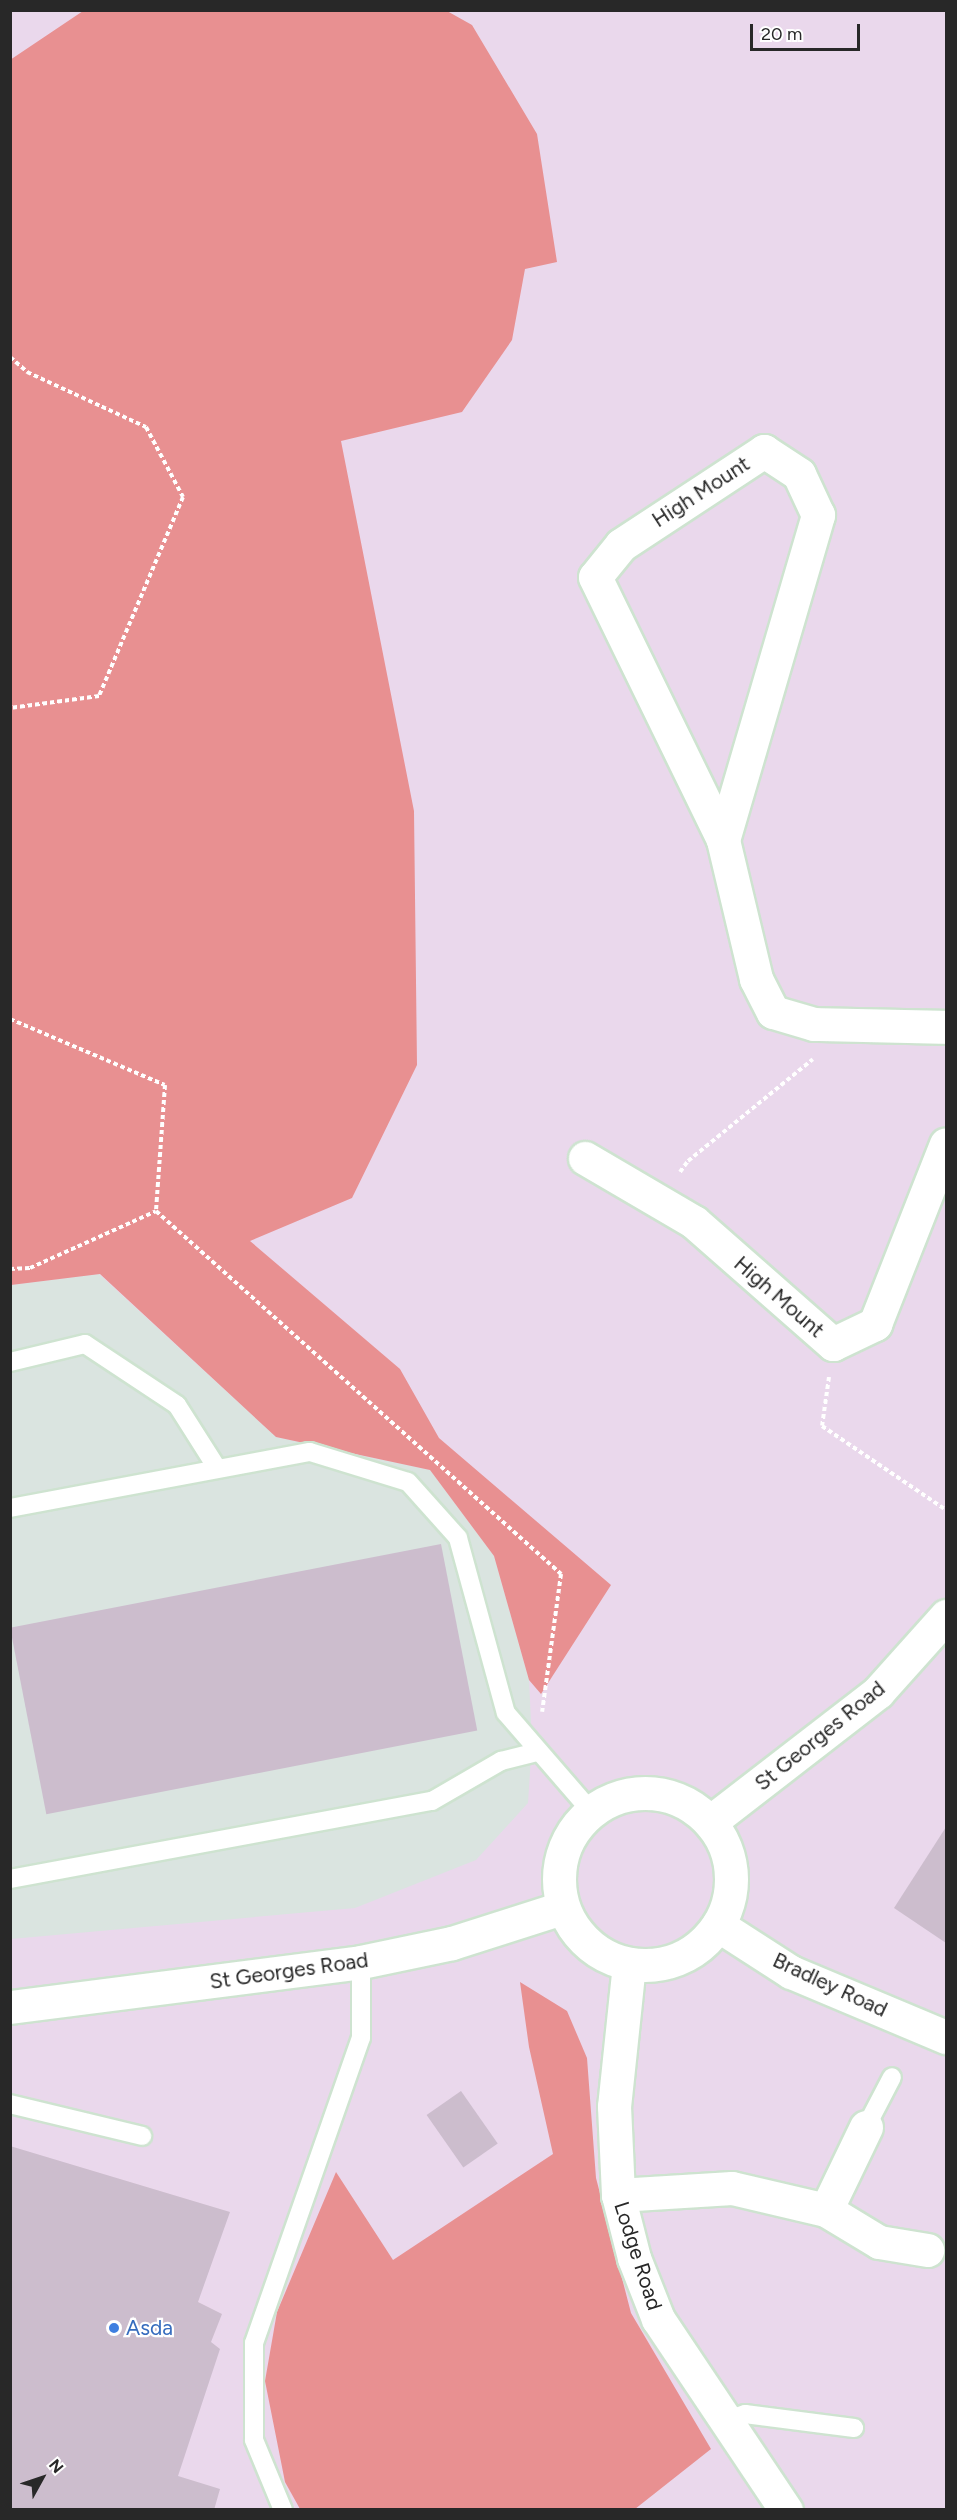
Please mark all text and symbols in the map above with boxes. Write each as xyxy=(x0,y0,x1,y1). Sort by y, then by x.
scale bar xyxy=(753,12,862,50)
text: 20 m xyxy=(761,23,802,45)
street label: High Mount xyxy=(648,451,754,533)
street label: High Mount xyxy=(729,1251,829,1343)
street label: St Georges Road xyxy=(750,1676,890,1796)
street label: St Georges Road xyxy=(208,1947,370,1995)
street label: Bradley Road xyxy=(769,1948,891,2022)
street label: Lodge Road xyxy=(609,2199,667,2313)
place label: Asda xyxy=(126,2315,173,2341)
marker: Asda xyxy=(107,2321,121,2335)
north arrow xyxy=(12,2448,72,2508)
text: N xyxy=(45,2455,67,2477)

